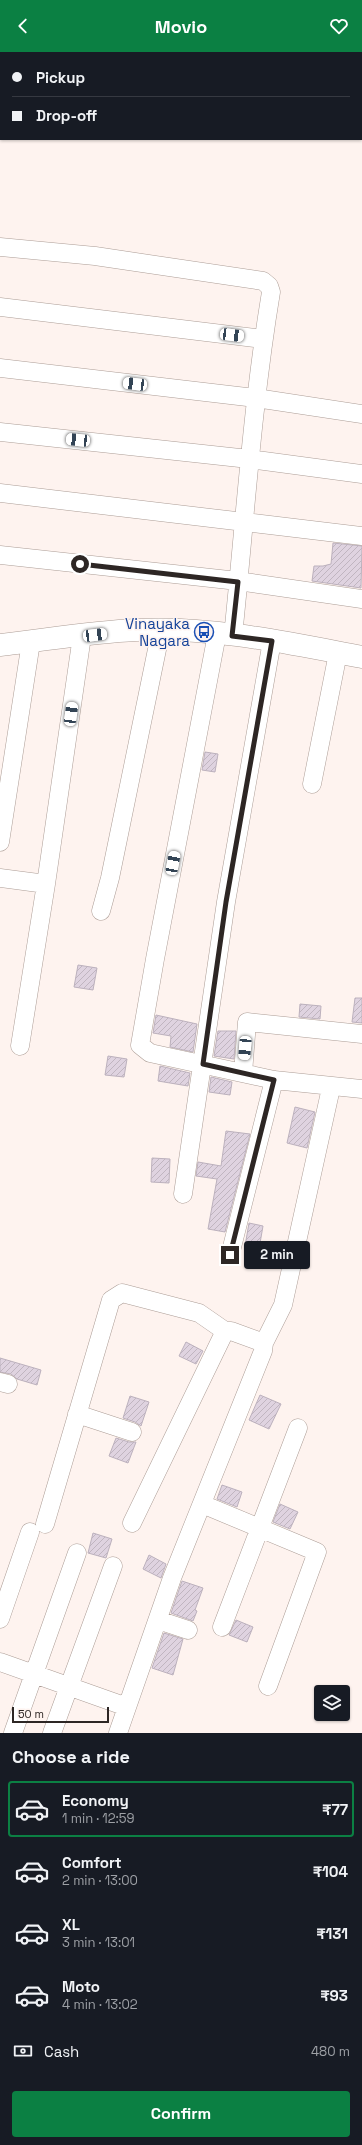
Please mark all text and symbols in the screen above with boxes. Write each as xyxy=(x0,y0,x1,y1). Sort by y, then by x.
icon: back xyxy=(12,15,34,37)
text: Movio xyxy=(155,15,207,38)
icon: heart xyxy=(328,15,350,37)
text: Pickup xyxy=(36,68,85,87)
text: Drop-off xyxy=(36,106,97,125)
car xyxy=(219,328,245,342)
car xyxy=(122,377,148,391)
car xyxy=(65,433,91,447)
route start xyxy=(71,555,89,573)
place label: Vinayaka Nagara xyxy=(125,614,190,650)
bus stop icon: Vinayaka Nagara xyxy=(193,621,215,643)
car xyxy=(82,628,108,642)
car xyxy=(63,701,79,727)
car xyxy=(165,850,181,876)
car xyxy=(238,1036,252,1060)
callout: 2 min xyxy=(244,1241,310,1269)
route end xyxy=(221,1246,239,1264)
text: 2 min xyxy=(260,1246,294,1263)
map controls xyxy=(314,1685,350,1721)
button: layers xyxy=(314,1685,350,1721)
scale bar xyxy=(12,1705,109,1724)
text: 50 m xyxy=(18,1707,44,1721)
text: Choose a ride xyxy=(12,1745,130,1768)
icon: car xyxy=(14,1791,50,1827)
text: Economy xyxy=(62,1791,129,1810)
text: ₹77 xyxy=(322,1800,348,1819)
text: 1 min · 12:59 xyxy=(62,1810,135,1827)
icon: car xyxy=(14,1853,50,1889)
text: Comfort xyxy=(62,1853,122,1872)
text: ₹104 xyxy=(313,1862,348,1881)
text: 2 min · 13:00 xyxy=(62,1872,138,1889)
icon: car xyxy=(14,1915,50,1951)
text: XL xyxy=(62,1915,80,1934)
text: ₹131 xyxy=(316,1924,348,1943)
text: 3 min · 13:01 xyxy=(62,1934,135,1951)
icon: car xyxy=(14,1977,50,2013)
text: Moto xyxy=(62,1977,100,1996)
text: ₹93 xyxy=(320,1986,348,2005)
text: 4 min · 13:02 xyxy=(62,1996,138,2013)
icon: cash xyxy=(12,2040,34,2062)
text: Cash xyxy=(44,2042,79,2061)
text: 480 m xyxy=(311,2043,350,2060)
button: Confirm xyxy=(12,2091,350,2137)

